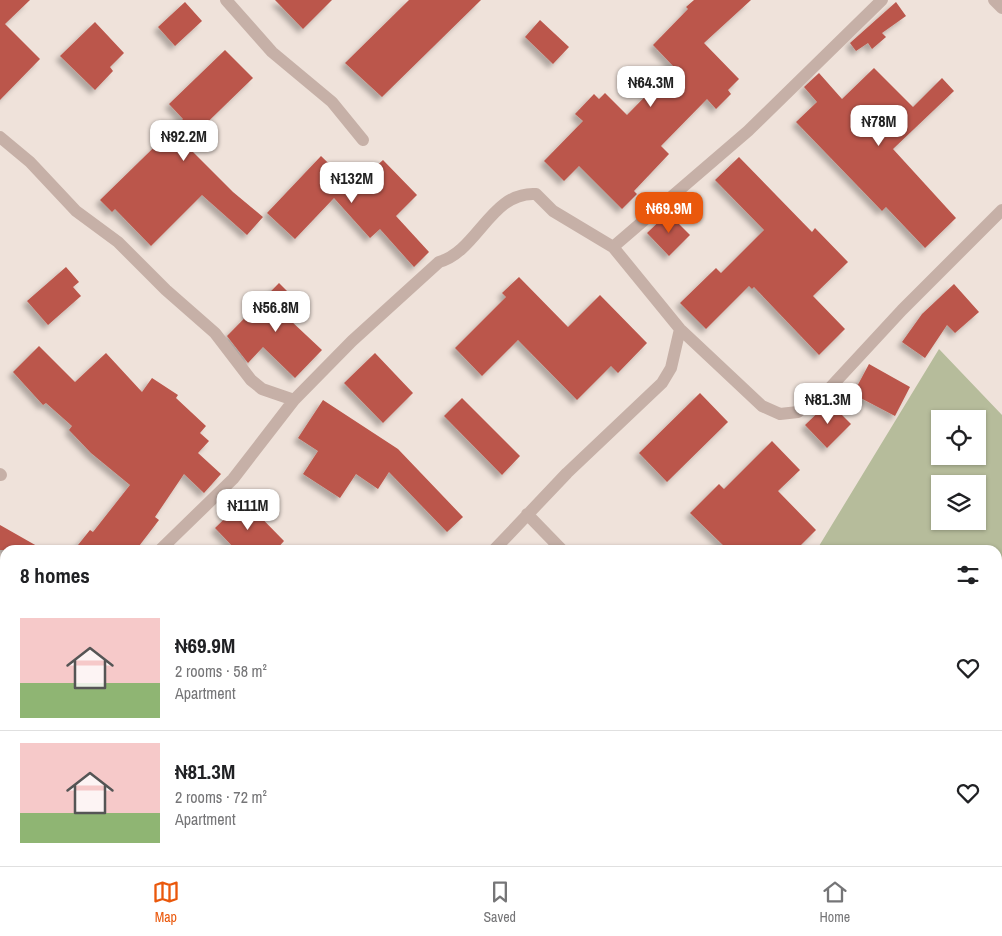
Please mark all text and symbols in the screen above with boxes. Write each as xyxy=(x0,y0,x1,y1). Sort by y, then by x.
pin: ₦64.3M xyxy=(610,66,692,108)
text: ₦64.3M xyxy=(628,71,674,93)
pin: ₦78M xyxy=(849,104,909,147)
text: ₦78M xyxy=(862,110,897,132)
pin: ₦92.2M xyxy=(143,120,225,162)
text: ₦92.2M xyxy=(161,125,207,147)
pin: ₦132M xyxy=(317,162,387,204)
text: ₦132M xyxy=(331,167,373,189)
pin: ₦69.9M xyxy=(628,192,710,234)
text: ₦69.9M xyxy=(646,197,692,219)
pin: ₦56.8M xyxy=(235,290,317,333)
text: ₦56.8M xyxy=(253,296,299,318)
pin: ₦81.3M xyxy=(787,382,869,425)
text: ₦81.3M xyxy=(805,388,851,410)
map controls xyxy=(931,410,986,530)
button: locate xyxy=(931,410,986,465)
button: layers xyxy=(931,475,986,530)
pin: ₦111M xyxy=(213,488,283,531)
text: ₦111M xyxy=(228,494,268,516)
text: 8 homes xyxy=(20,561,90,590)
icon: filters xyxy=(954,561,982,589)
text: ₦69.9M xyxy=(175,631,235,660)
icon: home xyxy=(60,638,120,698)
icon: heart xyxy=(954,654,982,682)
text: 2 rooms · 58 m² xyxy=(175,660,267,682)
text: Apartment xyxy=(175,682,236,704)
text: ₦81.3M xyxy=(175,757,235,786)
icon: home xyxy=(60,763,120,823)
icon: heart xyxy=(954,779,982,807)
text: 2 rooms · 72 m² xyxy=(175,786,267,808)
text: Apartment xyxy=(175,808,236,830)
tab: Map xyxy=(152,878,180,926)
tab: Saved xyxy=(483,878,516,926)
tab: Home xyxy=(820,878,850,926)

